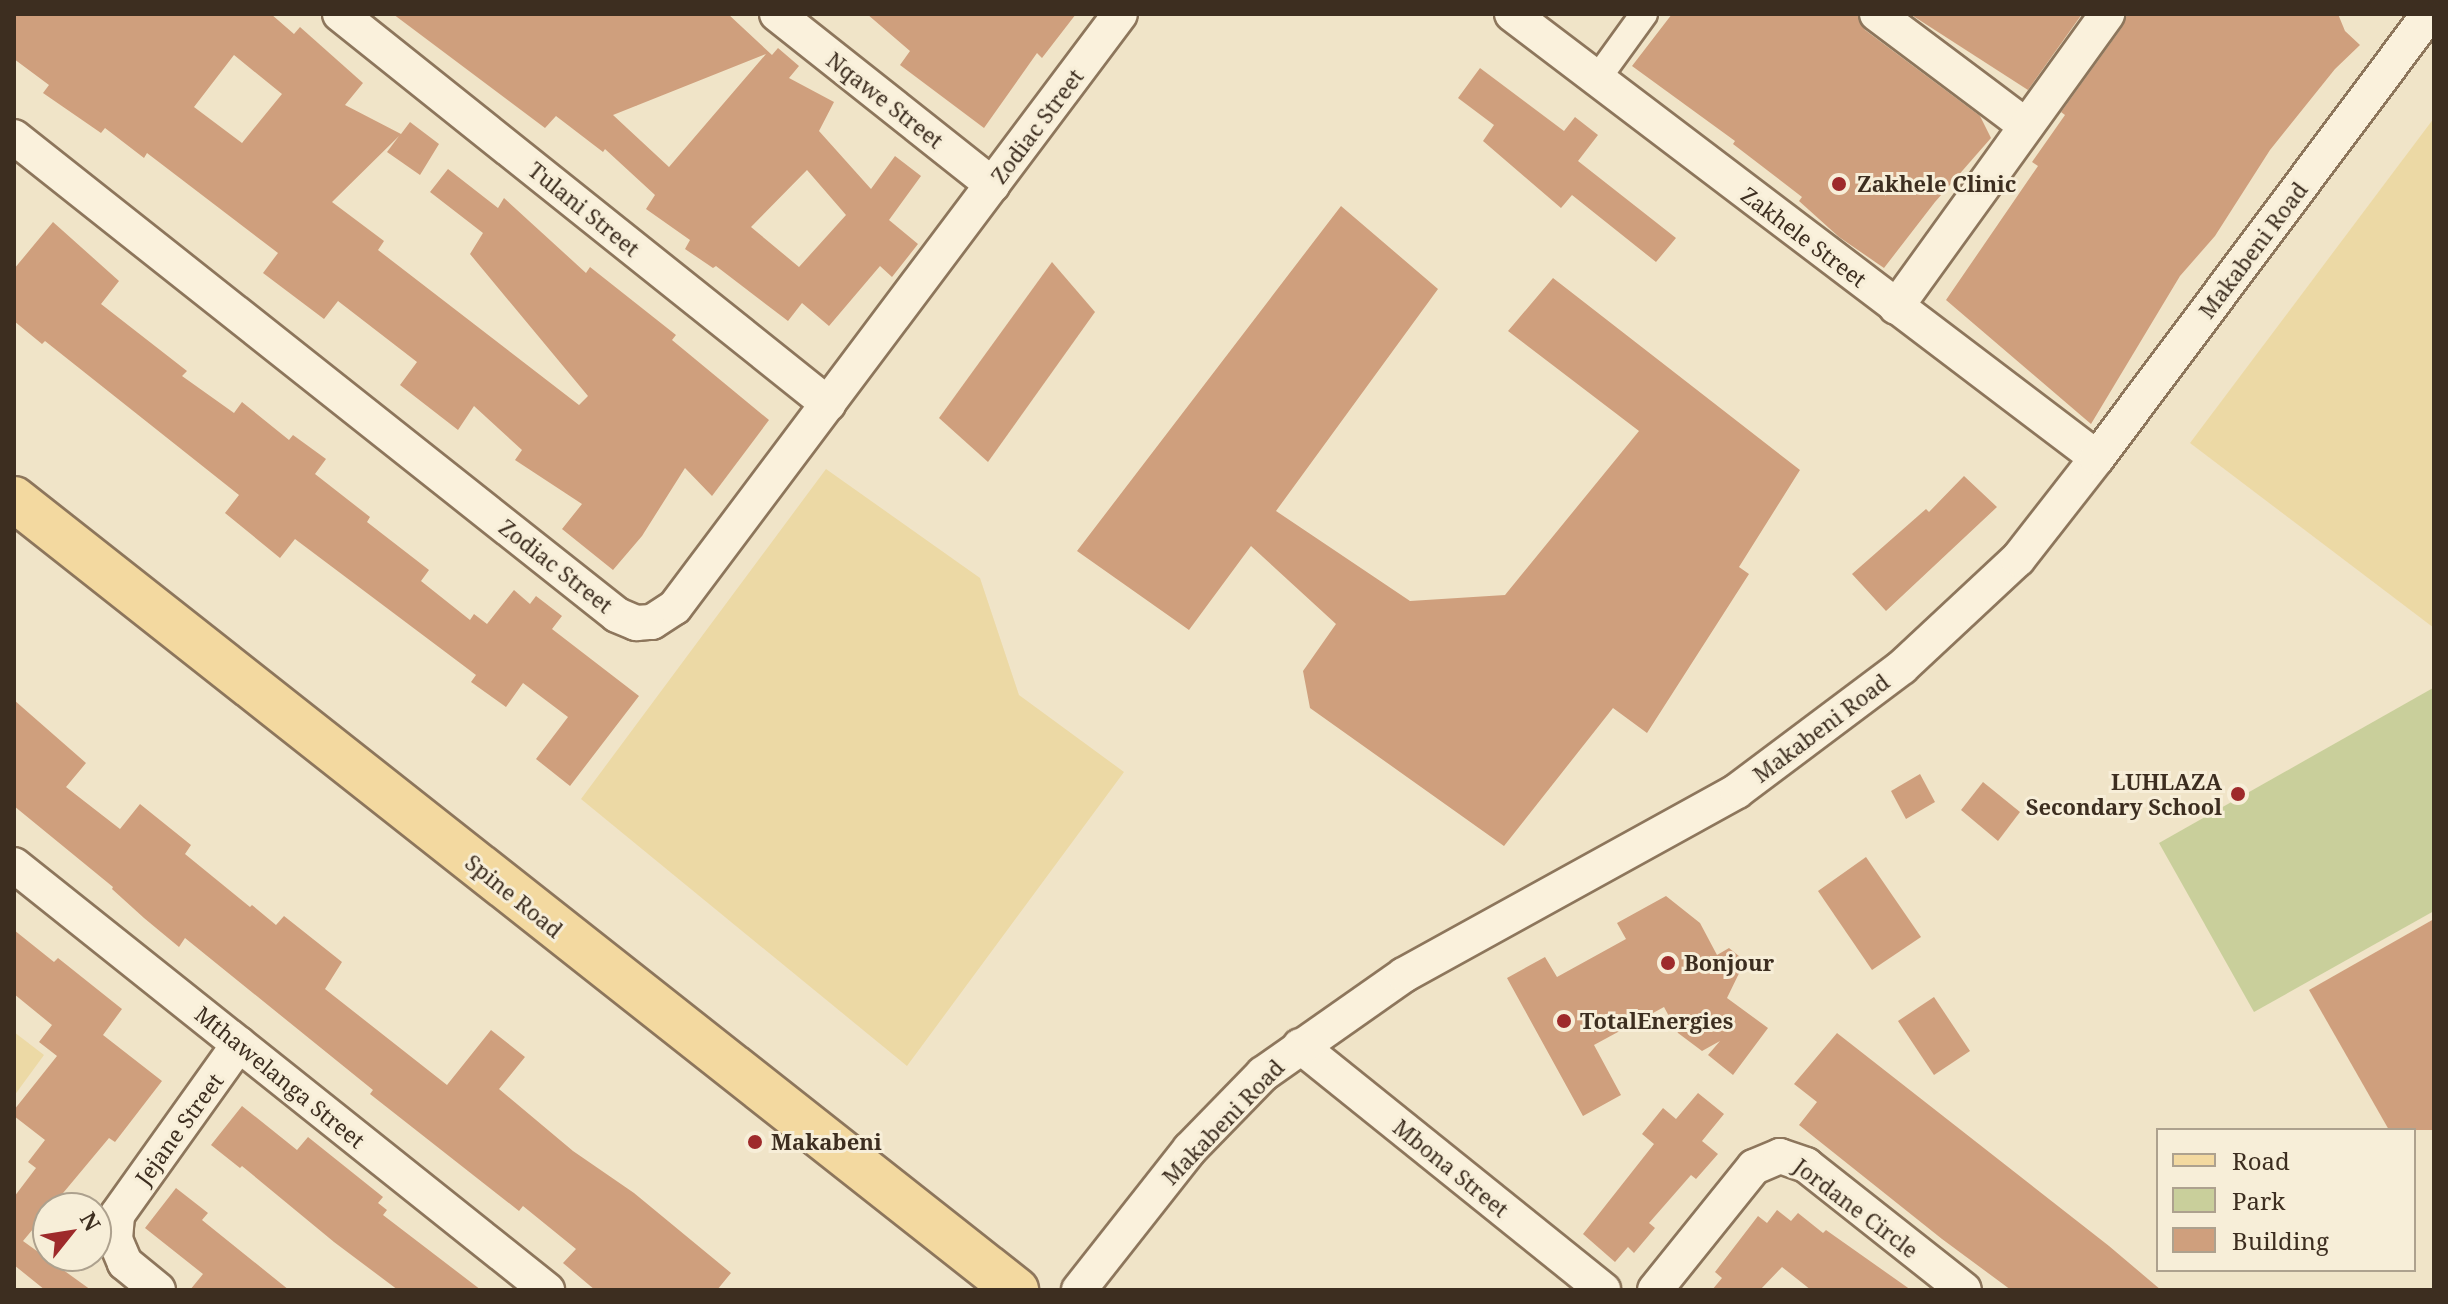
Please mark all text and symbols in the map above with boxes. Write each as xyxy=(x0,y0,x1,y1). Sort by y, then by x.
street label: Nqawe Street xyxy=(822,46,948,154)
street label: Zodiac Street xyxy=(985,64,1089,188)
street label: Tulani Street xyxy=(523,156,645,262)
place label: Zakhele Clinic xyxy=(1857,171,2016,197)
marker: Zakhele Clinic xyxy=(1828,173,1850,195)
street label: Makabeni Road xyxy=(2193,177,2313,323)
street label: Zakhele Street xyxy=(1736,181,1872,293)
street label: Zodiac Street xyxy=(494,514,618,618)
street label: Makabeni Road xyxy=(1748,668,1894,788)
place label: LUHLAZA Secondary School xyxy=(2026,768,2222,820)
marker: LUHLAZA Secondary School xyxy=(2229,785,2247,803)
street label: Spine Road xyxy=(460,849,568,943)
place label: Bonjour xyxy=(1684,950,1774,976)
marker: Bonjour xyxy=(1659,954,1677,972)
street label: Mthawelanga Street xyxy=(190,1001,370,1153)
place label: TotalEnergies xyxy=(1580,1008,1733,1034)
marker: TotalEnergies xyxy=(1555,1012,1573,1030)
street label: Makabeni Road xyxy=(1157,1054,1289,1190)
street label: Jejane Street xyxy=(130,1068,228,1190)
street label: Mbona Street xyxy=(1388,1114,1514,1222)
legend xyxy=(2156,1128,2416,1272)
place label: Makabeni xyxy=(771,1129,882,1155)
marker: Makabeni xyxy=(746,1133,764,1151)
text: Road xyxy=(2232,1144,2290,1177)
street label: Jordane Circle xyxy=(1789,1153,1923,1263)
text: Park xyxy=(2232,1184,2285,1217)
north arrow xyxy=(32,1192,112,1272)
text: N xyxy=(74,1206,108,1236)
text: Building xyxy=(2232,1224,2329,1257)

